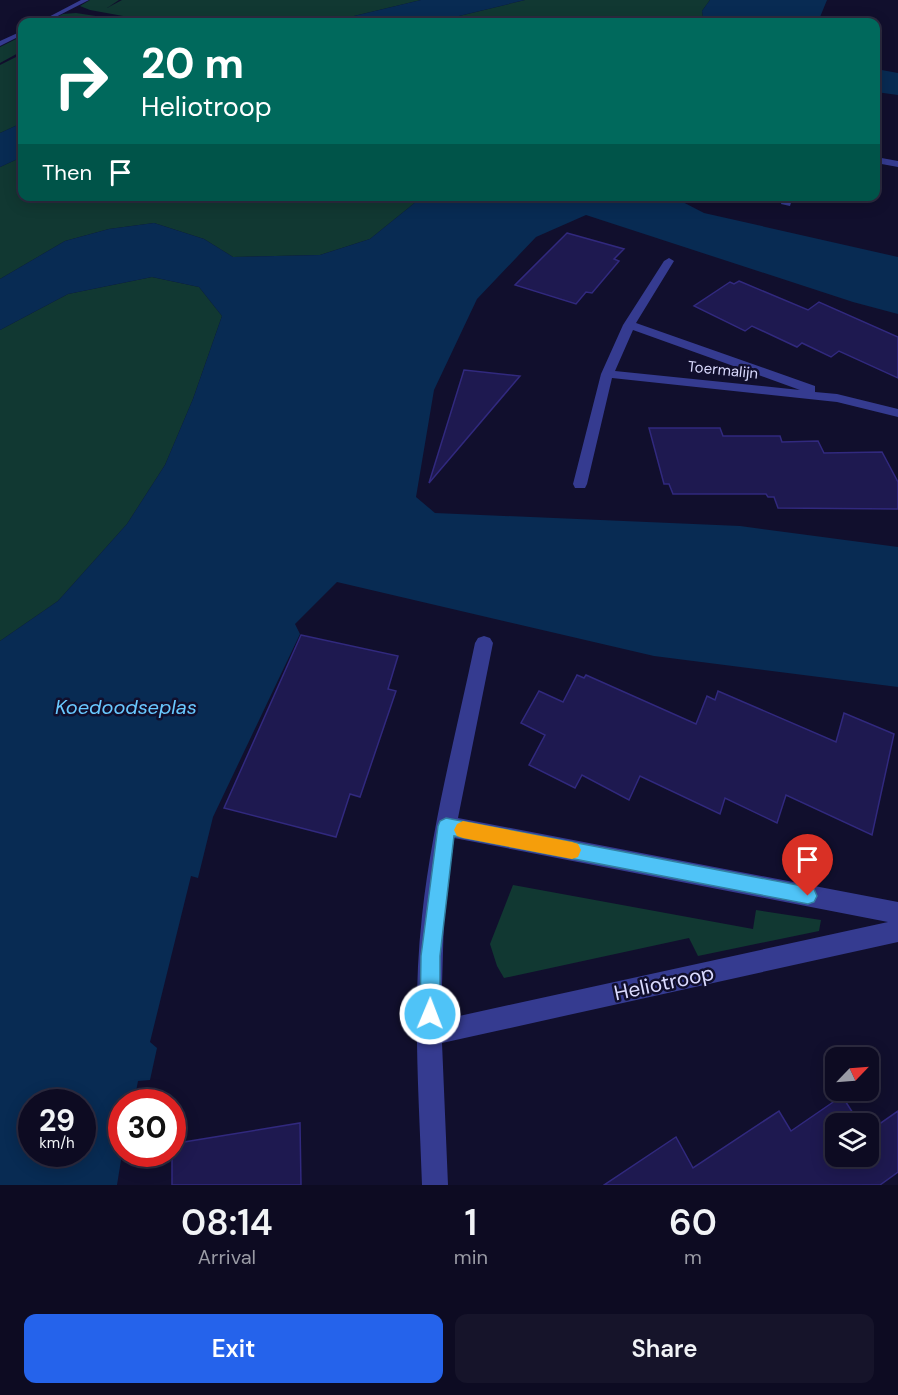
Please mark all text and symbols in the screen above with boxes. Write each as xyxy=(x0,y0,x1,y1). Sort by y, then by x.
text: 20 m xyxy=(141,36,244,91)
icon: right xyxy=(42,42,120,120)
text: Heliotroop xyxy=(141,89,272,124)
icon: arrive xyxy=(104,156,137,189)
text: Then xyxy=(42,158,92,187)
street label: Toermalijn xyxy=(687,356,759,384)
water label: Koedoodseplas xyxy=(55,694,197,720)
pin xyxy=(782,834,833,896)
icon: arrive xyxy=(791,843,824,876)
street label: Heliotroop xyxy=(611,959,717,1007)
position arrow xyxy=(398,982,462,1046)
north arrow xyxy=(825,1047,879,1101)
map controls xyxy=(825,1047,879,1167)
speed limit sign: 30 xyxy=(108,1089,186,1167)
text: 29 xyxy=(39,1101,75,1140)
button: layers xyxy=(825,1113,879,1167)
text: km/h xyxy=(39,1133,75,1153)
text: 08:14 xyxy=(181,1199,273,1246)
text: 1 xyxy=(465,1199,477,1246)
text: 60 xyxy=(669,1199,717,1246)
text: Arrival xyxy=(198,1244,256,1270)
text: min xyxy=(454,1244,488,1270)
text: m xyxy=(684,1244,702,1270)
button: Exit xyxy=(24,1314,443,1383)
button: Share xyxy=(455,1314,874,1383)

